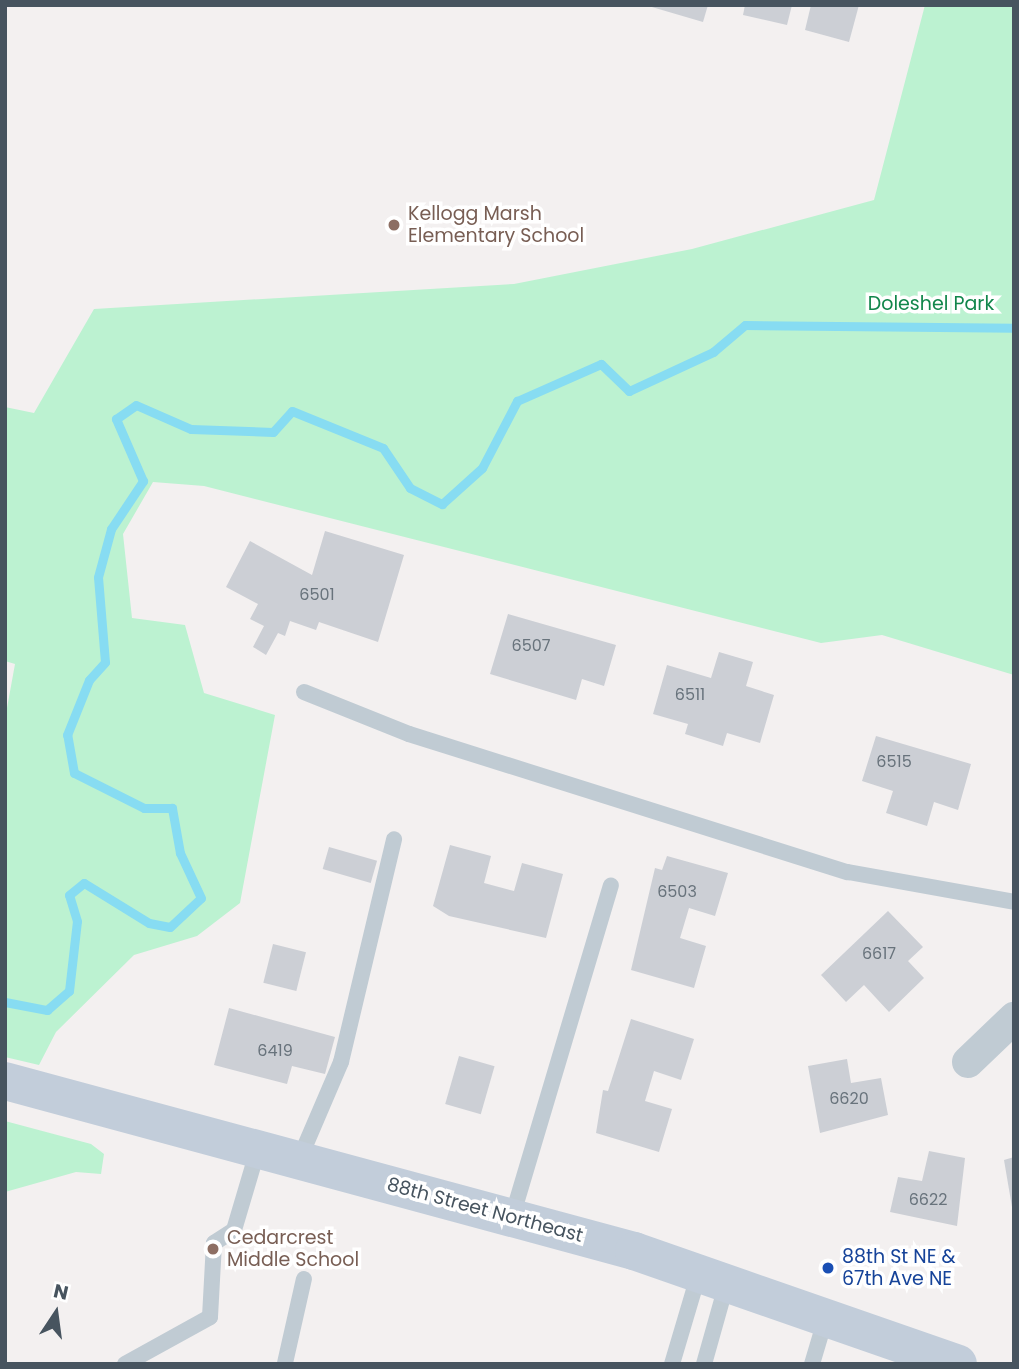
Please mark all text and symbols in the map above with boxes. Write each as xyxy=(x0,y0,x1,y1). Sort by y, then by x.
place label: Kellogg Marsh Elementary School xyxy=(408,203,584,247)
marker: Kellogg Marsh Elementary School xyxy=(386,217,402,233)
park label: Doleshel Park xyxy=(868,293,994,315)
house number: 6501 xyxy=(299,585,335,605)
house number: 6507 xyxy=(512,636,550,656)
house number: 6511 xyxy=(675,685,705,705)
house number: 6515 xyxy=(876,752,912,772)
house number: 6503 xyxy=(657,882,697,902)
house number: 6617 xyxy=(862,944,896,964)
house number: 6419 xyxy=(257,1041,293,1061)
house number: 6620 xyxy=(829,1089,869,1109)
street label: 88th Street Northeast xyxy=(385,1173,585,1247)
house number: 6622 xyxy=(909,1190,947,1210)
place label: Cedarcrest Middle School xyxy=(227,1227,359,1271)
marker: Cedarcrest Middle School xyxy=(205,1241,221,1257)
place label: 88th St NE & 67th Ave NE xyxy=(842,1246,955,1290)
marker: 88th St NE & 67th Ave NE xyxy=(820,1260,836,1276)
text: N xyxy=(51,1277,71,1307)
north arrow xyxy=(21,1278,91,1348)

